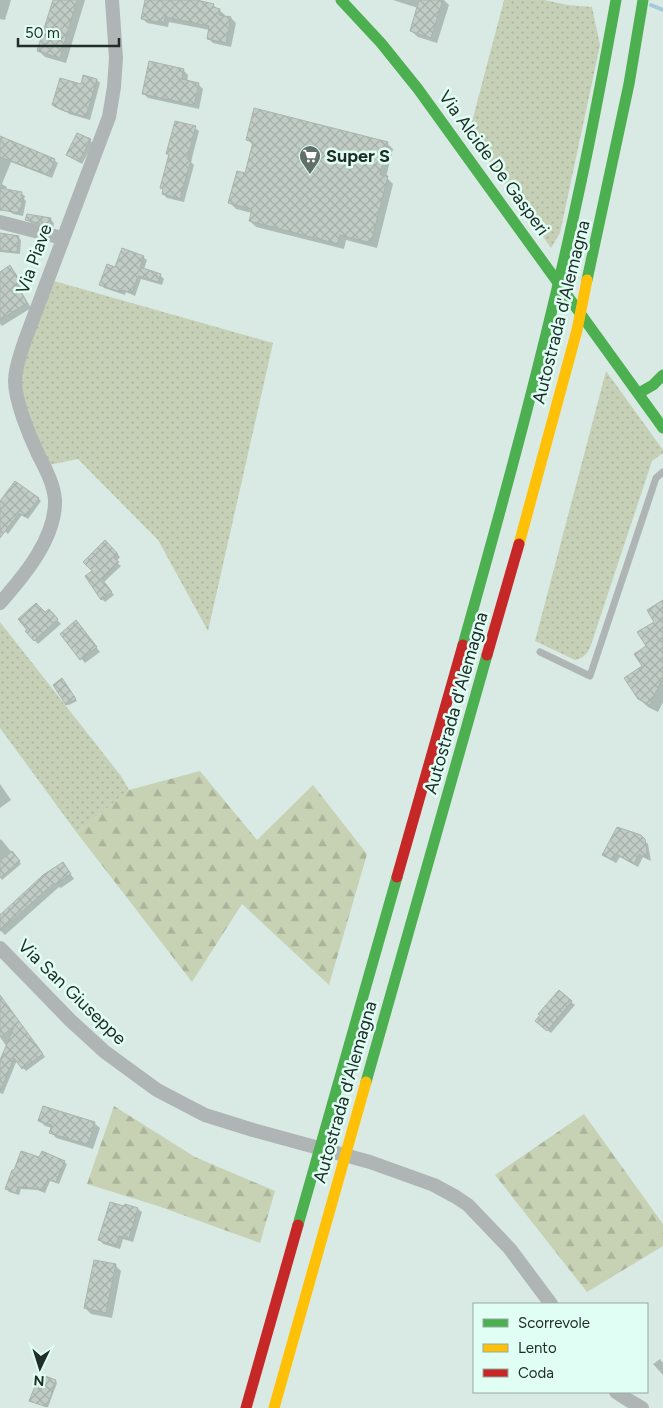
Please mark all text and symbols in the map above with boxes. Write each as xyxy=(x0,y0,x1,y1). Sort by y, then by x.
scale bar xyxy=(18,15,119,47)
text: 50 m xyxy=(25,24,60,42)
street label: Via Alcide De Gasperi xyxy=(434,86,554,240)
supermarket icon: Super S xyxy=(298,144,322,175)
place label: Super S xyxy=(326,145,390,167)
street label: Autostrada d'Alemagna xyxy=(528,218,594,406)
street label: Via Piave xyxy=(11,221,57,297)
street label: Autostrada d'Alemagna xyxy=(419,609,493,797)
street label: Via San Giuseppe xyxy=(13,935,131,1049)
street label: Autostrada d'Alemagna xyxy=(308,998,382,1186)
legend xyxy=(473,1303,648,1393)
text: Scorrevole xyxy=(518,1314,590,1332)
text: Lento xyxy=(518,1339,557,1357)
north arrow xyxy=(15,1343,65,1393)
text: Coda xyxy=(518,1364,554,1382)
text: N xyxy=(33,1372,45,1389)

